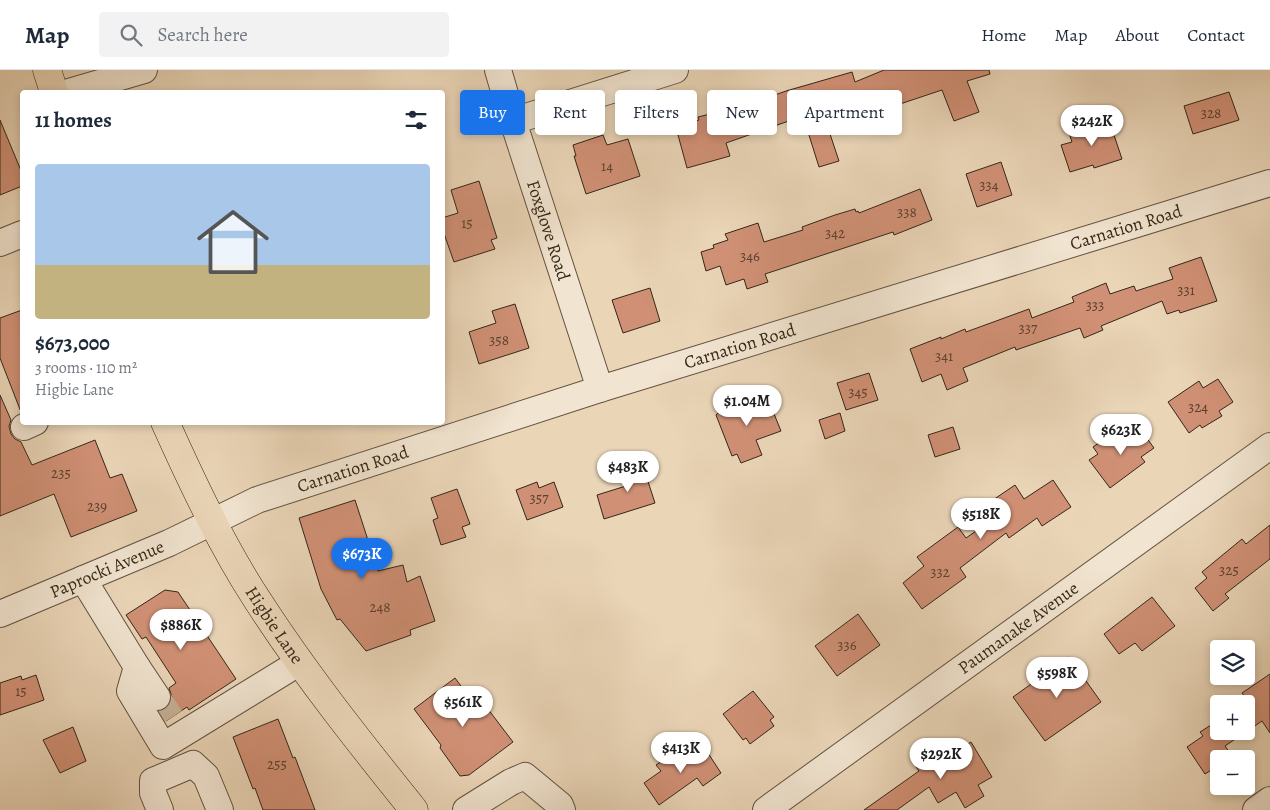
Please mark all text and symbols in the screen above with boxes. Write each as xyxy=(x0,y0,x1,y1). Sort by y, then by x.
search box xyxy=(99,12,449,57)
text: Map xyxy=(25,19,69,51)
icon: search xyxy=(117,21,145,49)
text: Search here xyxy=(157,22,248,48)
text: Home xyxy=(981,23,1026,47)
text: Map xyxy=(1054,23,1087,47)
text: About xyxy=(1115,23,1159,47)
text: Contact xyxy=(1187,23,1245,47)
chip: Buy xyxy=(460,90,525,135)
chip: Rent xyxy=(535,90,605,135)
chip: Filters xyxy=(615,90,697,135)
chip: New xyxy=(707,90,777,135)
chip: Apartment xyxy=(787,90,902,135)
house number: 328 xyxy=(1201,103,1221,123)
pin: $242K xyxy=(1057,104,1127,147)
text: 11 homes xyxy=(35,106,112,134)
icon: filters xyxy=(402,106,430,134)
text: $242K xyxy=(1072,110,1112,132)
house number: 14 xyxy=(601,156,613,176)
house number: 334 xyxy=(979,175,999,195)
street label: Foxglove Road xyxy=(521,177,576,284)
icon: home xyxy=(188,197,278,287)
street label: Carnation Road xyxy=(1067,199,1185,256)
house number: 338 xyxy=(897,202,917,222)
house number: 15 xyxy=(461,213,473,233)
house number: 342 xyxy=(825,223,845,243)
house number: 346 xyxy=(740,246,760,266)
house number: 331 xyxy=(1177,280,1195,300)
house number: 333 xyxy=(1086,295,1104,315)
street label: Carnation Road xyxy=(681,317,799,375)
house number: 337 xyxy=(1019,318,1038,338)
text: $673,000 xyxy=(35,329,110,357)
house number: 358 xyxy=(489,330,509,350)
house number: 341 xyxy=(935,346,953,366)
text: 3 rooms · 110 m² xyxy=(35,357,137,379)
text: Higbie Lane xyxy=(35,379,114,401)
house number: 345 xyxy=(848,382,868,402)
pin: $1.04M xyxy=(706,384,788,427)
text: $1.04M xyxy=(724,390,770,412)
house number: 324 xyxy=(1188,397,1208,417)
pin: $623K xyxy=(1086,414,1156,456)
text: $623K xyxy=(1101,419,1141,441)
street label: Carnation Road xyxy=(294,440,412,498)
pin: $483K xyxy=(593,450,663,493)
text: $483K xyxy=(608,456,648,478)
house number: 235 xyxy=(51,463,71,483)
house number: 357 xyxy=(530,488,549,508)
house number: 239 xyxy=(87,496,107,516)
pin: $518K xyxy=(946,498,1016,540)
text: $518K xyxy=(962,503,1000,525)
street label: Paprocki Avenue xyxy=(46,534,168,604)
pin: $673K xyxy=(327,538,397,580)
text: $673K xyxy=(342,543,382,565)
house number: 325 xyxy=(1219,560,1239,580)
house number: 332 xyxy=(930,562,950,582)
street label: Paumanake Avenue xyxy=(953,576,1083,680)
street label: Higbie Lane xyxy=(240,582,309,669)
house number: 248 xyxy=(369,597,391,617)
pin: $886K xyxy=(146,608,216,651)
text: $886K xyxy=(161,614,201,636)
house number: 336 xyxy=(837,635,857,655)
map controls xyxy=(1210,640,1255,795)
button: layers xyxy=(1210,640,1255,685)
pin: $598K xyxy=(1022,656,1092,699)
text: $598K xyxy=(1037,662,1077,684)
house number: 15 xyxy=(15,681,27,701)
pin: $561K xyxy=(428,686,498,728)
text: $561K xyxy=(444,691,482,713)
button: + xyxy=(1210,695,1255,740)
pin: $413K xyxy=(646,732,716,774)
text: $413K xyxy=(662,737,700,759)
pin: $292K xyxy=(906,738,976,780)
text: $292K xyxy=(921,743,961,765)
button: − xyxy=(1210,750,1255,795)
house number: 255 xyxy=(267,754,287,774)

